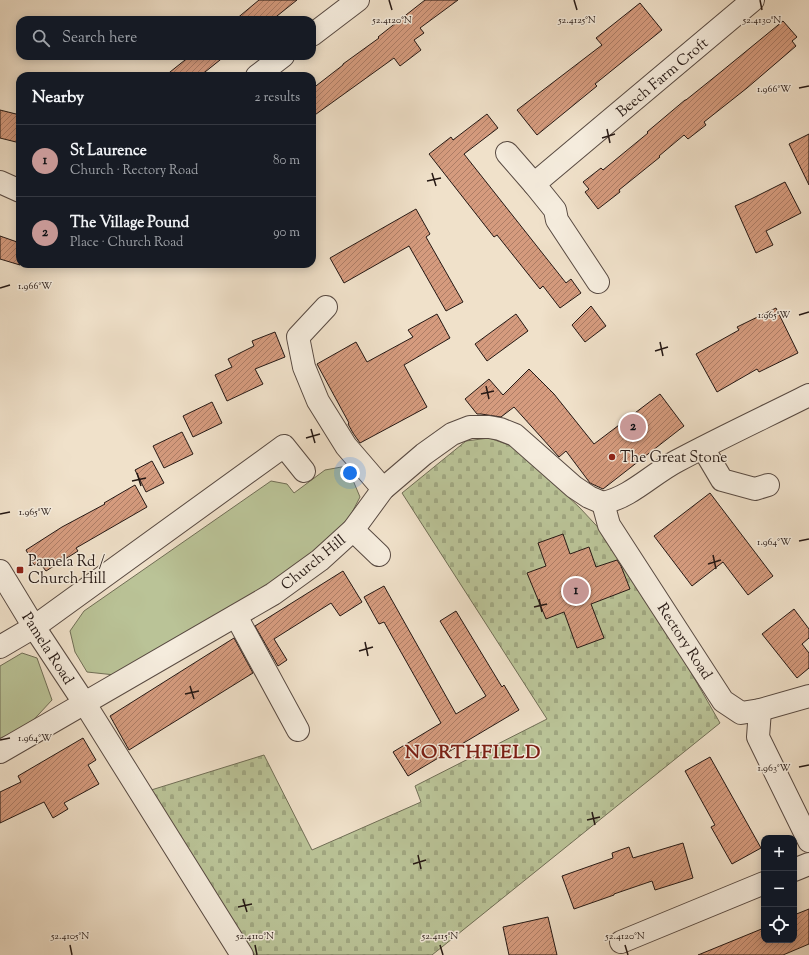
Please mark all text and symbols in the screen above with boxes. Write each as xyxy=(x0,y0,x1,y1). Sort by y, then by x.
text: 52.4120°N xyxy=(371,13,412,28)
text: 52.4125°N xyxy=(557,13,596,28)
text: 52.4130°N xyxy=(742,13,781,28)
search box xyxy=(16,16,316,60)
icon: search xyxy=(30,27,52,49)
text: Search here xyxy=(62,28,137,49)
street label: Beech Farm Croft xyxy=(612,33,713,123)
text: 1.966°W xyxy=(757,82,791,97)
text: Nearby xyxy=(32,86,84,110)
text: 2 results xyxy=(255,89,300,107)
text: St Laurence xyxy=(70,141,147,162)
text: 1 xyxy=(43,152,47,170)
text: 80 m xyxy=(273,152,300,170)
text: Church · Rectory Road xyxy=(70,162,198,180)
text: The Village Pound xyxy=(70,213,189,234)
text: 2 xyxy=(42,224,48,242)
text: 90 m xyxy=(273,224,300,242)
text: Place · Church Road xyxy=(70,234,183,252)
text: 1.966°W xyxy=(18,279,52,294)
text: 1.965°W xyxy=(758,308,790,323)
pin: 2 xyxy=(620,412,646,442)
place label: The Great Stone xyxy=(620,448,727,469)
marker: The Great Stone xyxy=(607,452,617,462)
your location xyxy=(340,463,360,483)
text: 1.965°W xyxy=(19,505,51,520)
street label: Church Hill xyxy=(277,530,351,596)
text: 1.964°W xyxy=(757,535,791,550)
place label: Pamela Rd / Church Hill xyxy=(28,552,106,590)
marker: Pamela Rd / Church Hill xyxy=(15,565,25,575)
pin: 1 xyxy=(563,576,589,606)
street label: Rectory Road xyxy=(651,599,717,685)
street label: Pamela Road xyxy=(16,609,78,690)
text: 1.964°W xyxy=(18,731,52,746)
district label: NORTHFIELD xyxy=(405,740,541,767)
text: 1.963°W xyxy=(757,761,791,776)
map controls xyxy=(761,835,797,943)
button: + xyxy=(761,835,797,871)
button: − xyxy=(761,871,797,907)
button: locate xyxy=(761,907,797,943)
text: 52.4105°N xyxy=(50,929,89,944)
text: 52.4110°N xyxy=(235,929,274,944)
text: 52.4115°N xyxy=(421,929,458,944)
text: 52.4120°N xyxy=(604,929,645,944)

